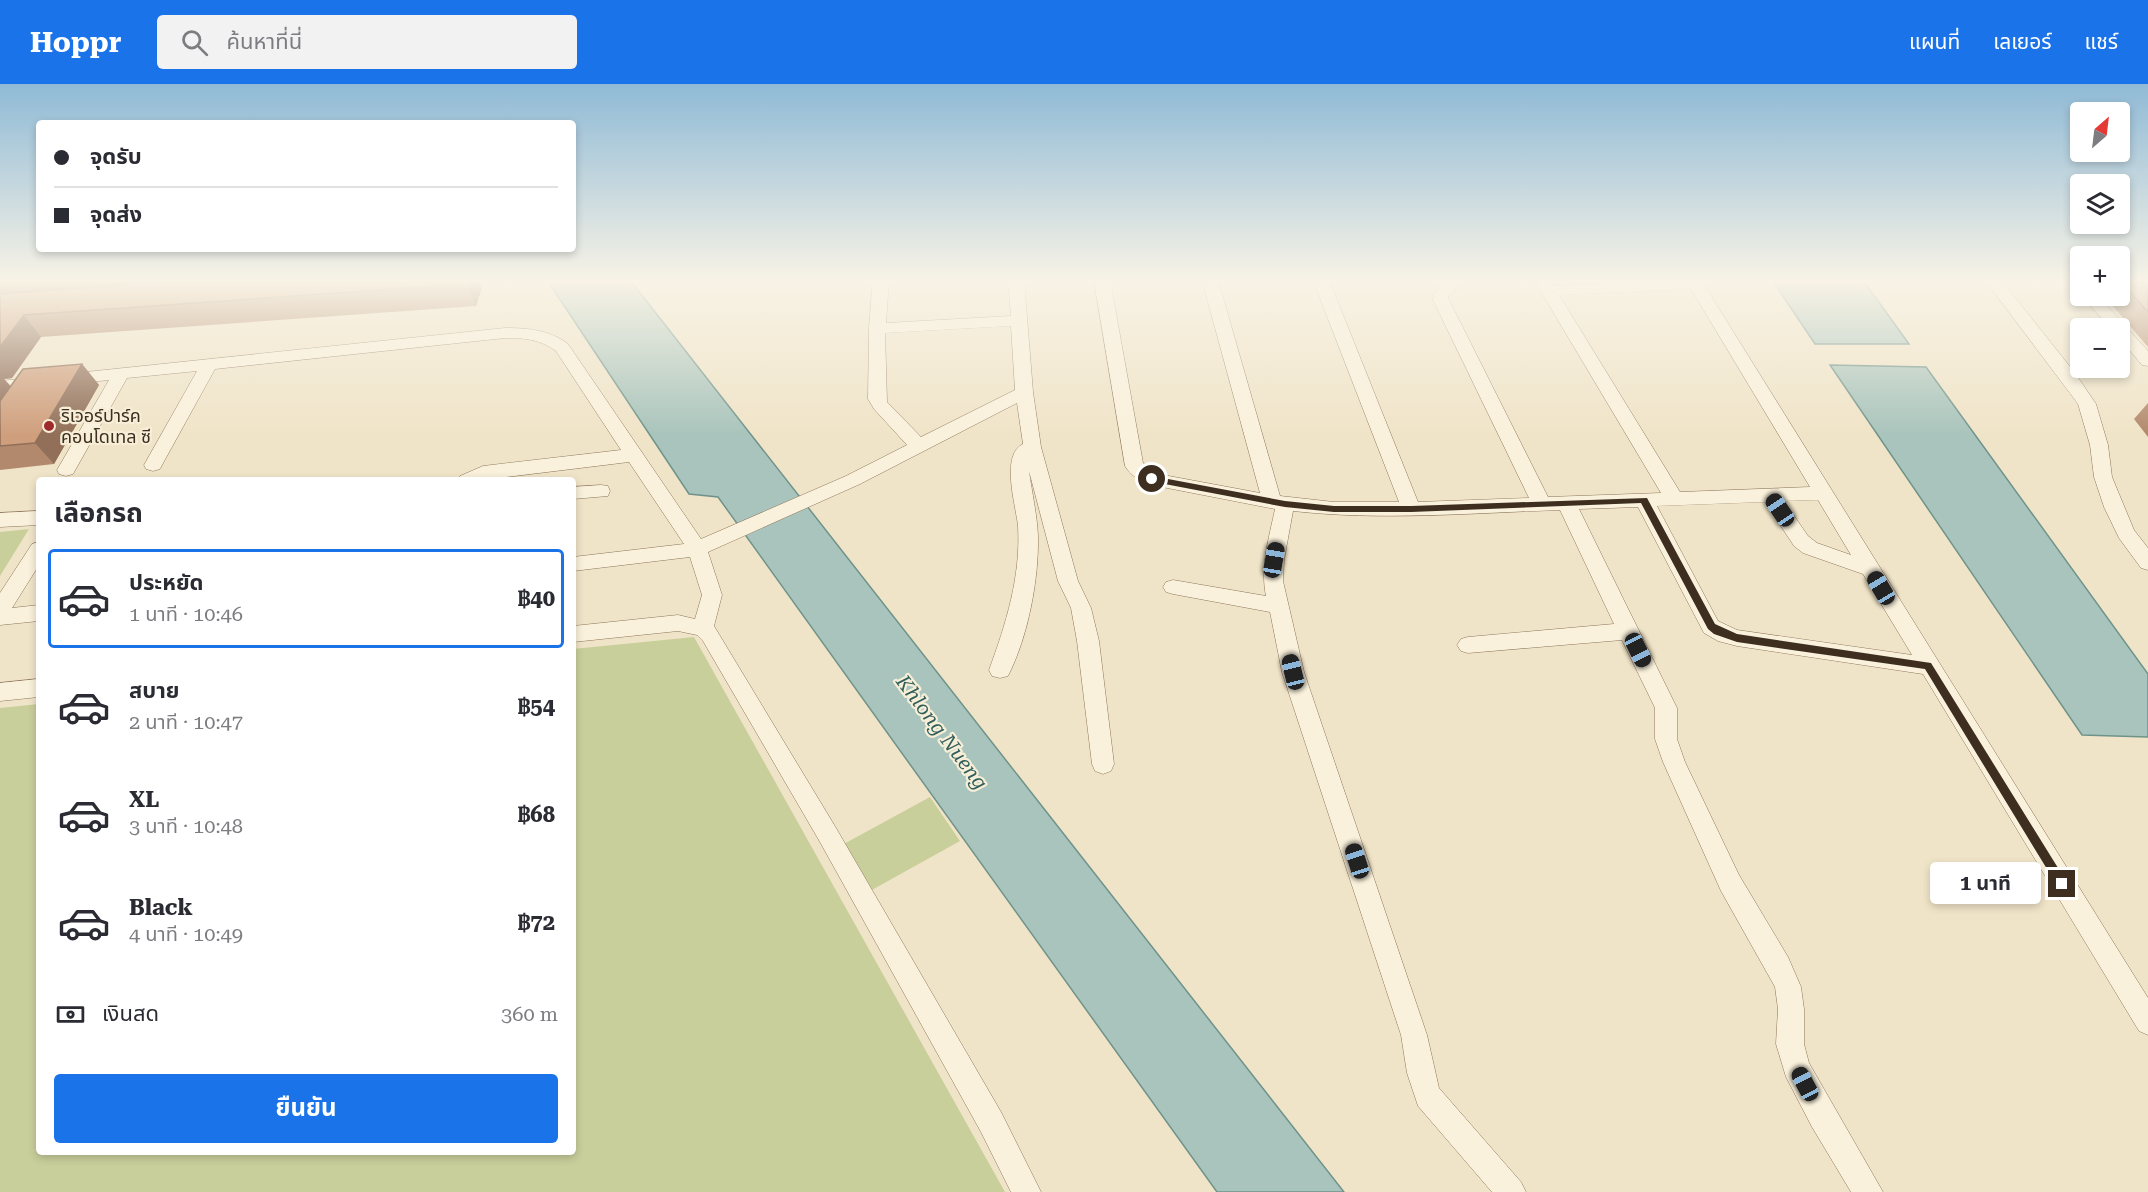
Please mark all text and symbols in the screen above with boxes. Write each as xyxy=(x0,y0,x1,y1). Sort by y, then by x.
search box xyxy=(157,15,577,69)
text: Hoppr xyxy=(30,26,121,59)
icon: search xyxy=(178,26,211,59)
text: ค้นหาที่นี่ xyxy=(226,29,302,54)
text: แผนที่ xyxy=(1909,30,1960,54)
text: เลเยอร์ xyxy=(1993,30,2052,54)
text: แชร์ xyxy=(2085,30,2118,54)
north arrow xyxy=(2070,102,2130,162)
map controls xyxy=(2070,102,2130,378)
text: จุดรับ xyxy=(90,144,142,169)
button: layers xyxy=(2070,174,2130,234)
text: จุดส่ง xyxy=(90,202,142,227)
button: + xyxy=(2070,246,2130,306)
button: − xyxy=(2070,318,2130,378)
place label: ริเวอร์ปาร์ค คอนโดเทล ซี xyxy=(61,405,151,447)
marker: ริเวอร์ปาร์ค คอนโดเทล ซี xyxy=(42,419,56,433)
route start xyxy=(1138,465,1165,492)
car xyxy=(1762,490,1798,530)
text: เลือกรถ xyxy=(54,497,143,529)
car xyxy=(1262,541,1286,579)
car xyxy=(1864,568,1898,608)
text: ประหยัด xyxy=(129,570,204,595)
icon: car xyxy=(57,572,111,626)
text: ฿40 xyxy=(518,586,555,611)
text: 1 นาที · 10:46 xyxy=(129,602,243,626)
car xyxy=(1622,630,1654,670)
car xyxy=(1280,652,1306,692)
water label: Khlong Nueng xyxy=(891,669,993,794)
text: สบาย xyxy=(129,678,179,703)
icon: car xyxy=(57,680,111,734)
text: ฿54 xyxy=(518,694,555,719)
text: 2 นาที · 10:47 xyxy=(129,710,243,734)
text: XL xyxy=(129,787,159,812)
icon: car xyxy=(57,788,111,842)
text: ฿68 xyxy=(518,802,555,827)
text: 3 นาที · 10:48 xyxy=(129,814,243,838)
car xyxy=(1343,841,1371,881)
callout: 1 นาที xyxy=(1930,863,2041,905)
route end xyxy=(2048,870,2075,897)
text: 1 นาที xyxy=(1960,871,2011,895)
text: Black xyxy=(129,895,193,920)
icon: car xyxy=(57,896,111,950)
text: ฿72 xyxy=(518,910,555,935)
text: 4 นาที · 10:49 xyxy=(129,922,243,946)
icon: cash xyxy=(54,998,87,1031)
text: เงินสด xyxy=(102,1001,159,1026)
text: 360 m xyxy=(501,1002,558,1026)
car xyxy=(1789,1064,1821,1104)
button: ยืนยัน xyxy=(54,1074,558,1143)

